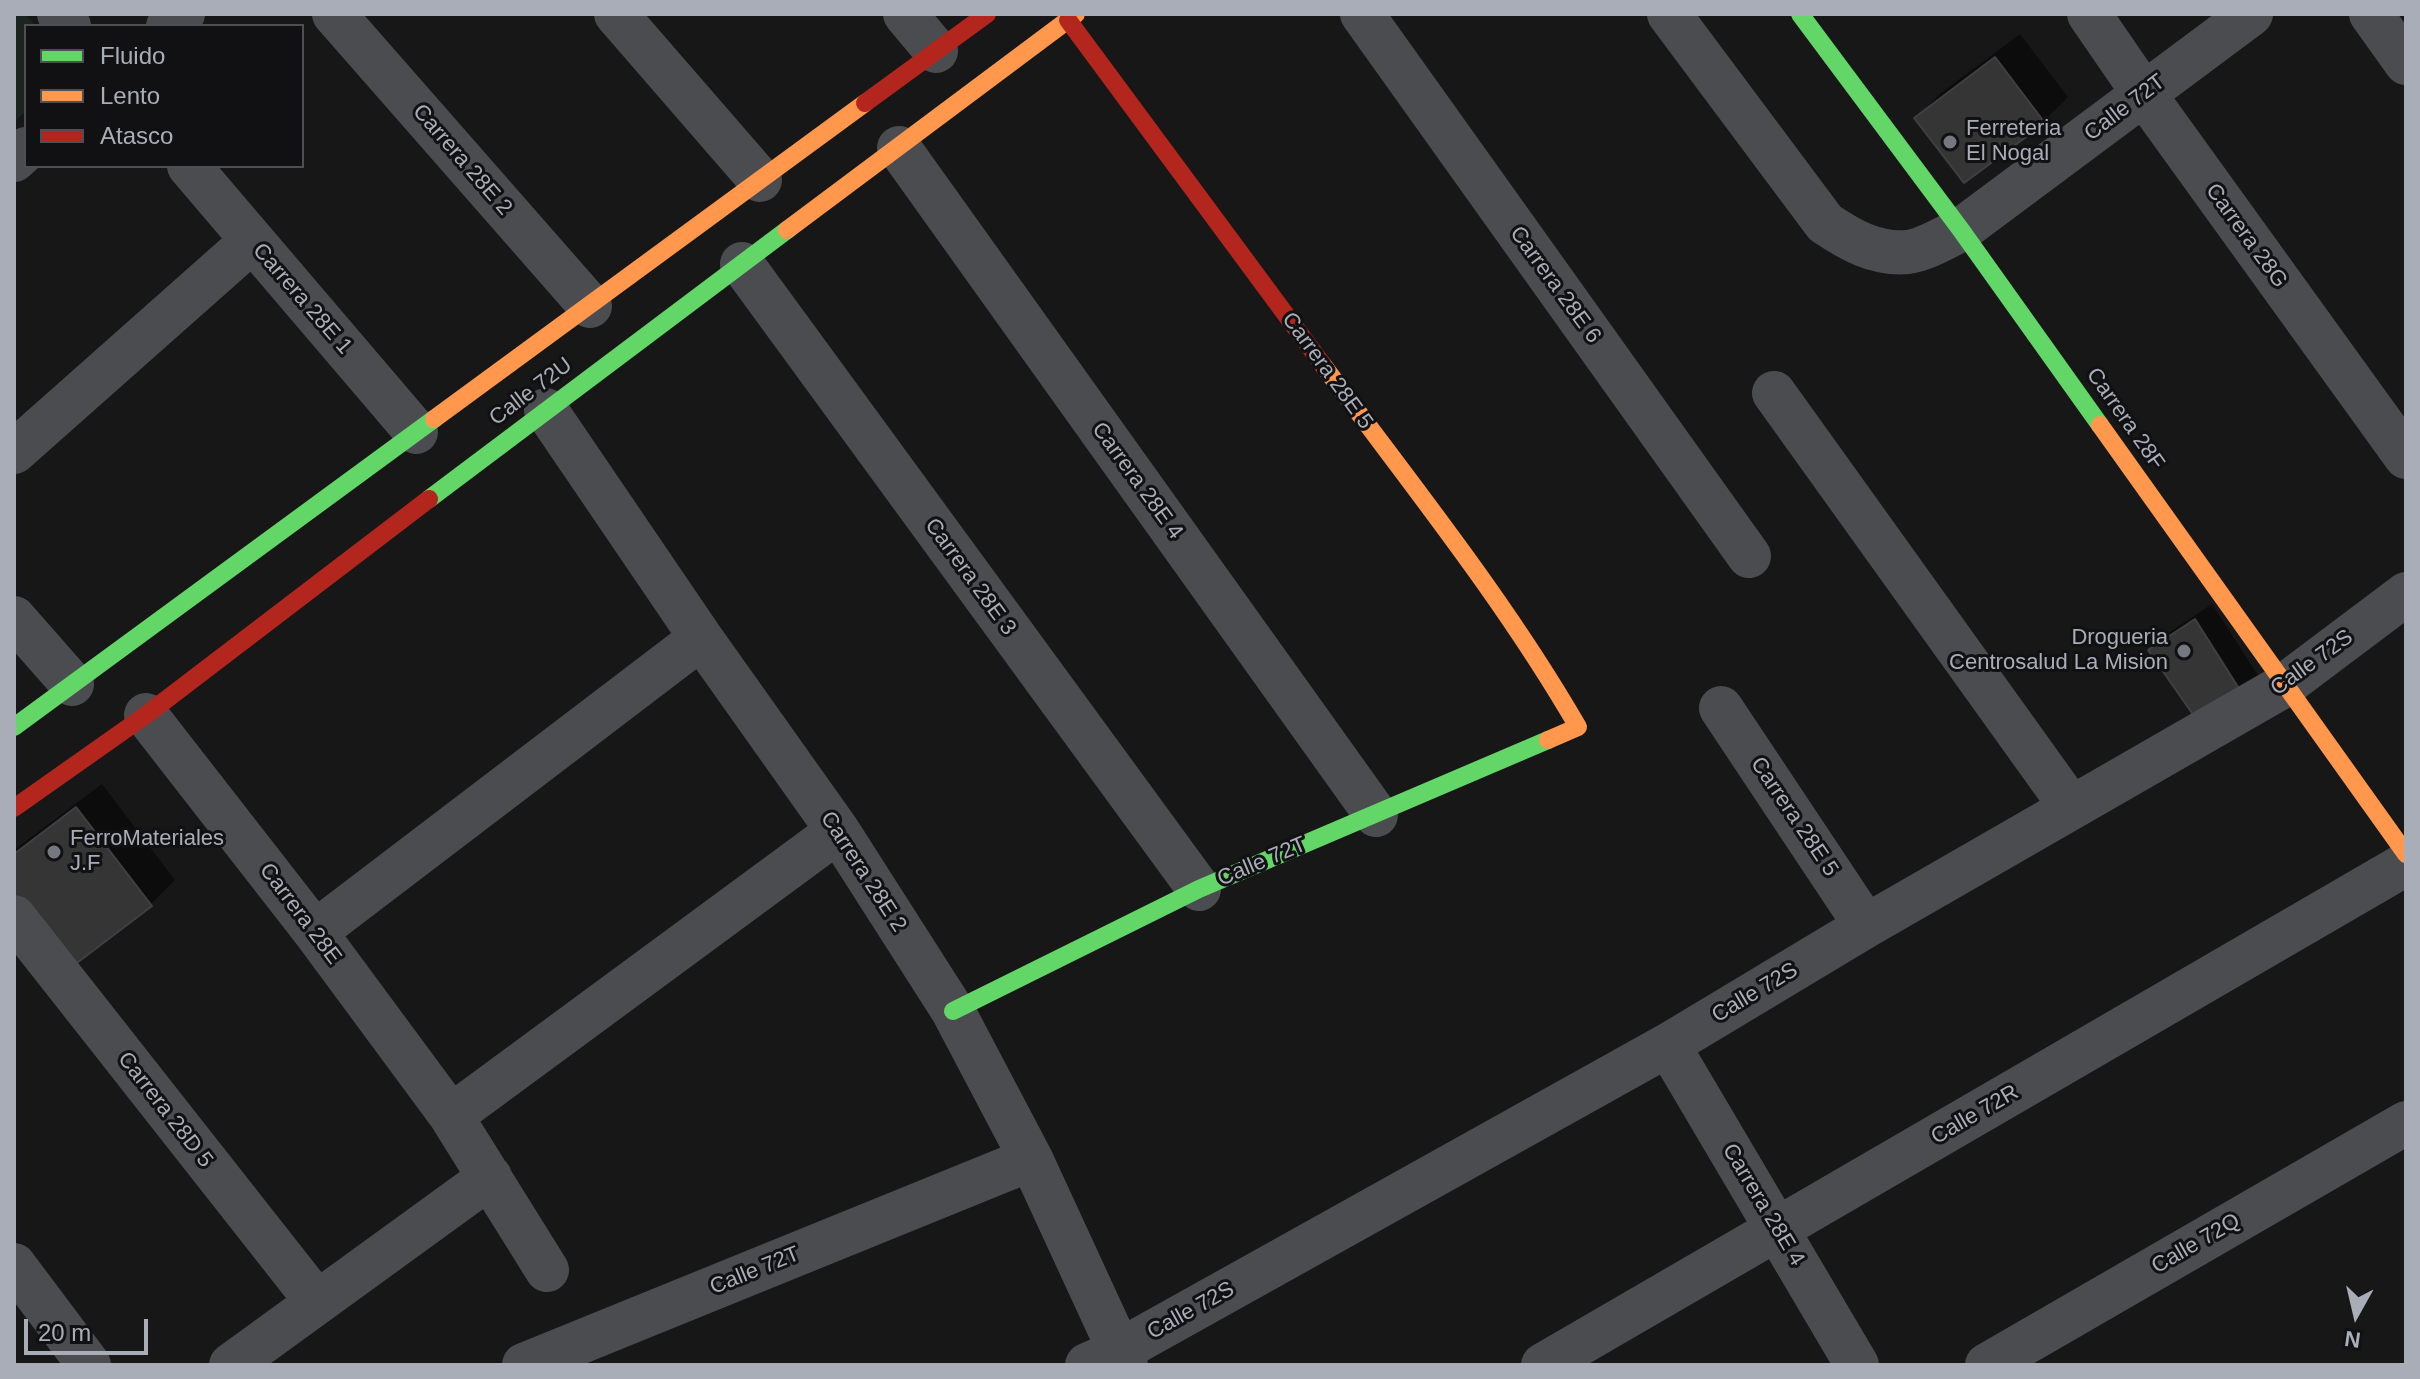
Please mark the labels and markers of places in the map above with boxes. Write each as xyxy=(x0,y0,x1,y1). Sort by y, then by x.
place label: Ferreteria El Nogal xyxy=(1966,116,2061,168)
marker: Ferreteria El Nogal xyxy=(1941,133,1959,151)
place label: Drogueria Centrosalud La Mision xyxy=(1949,625,2168,676)
marker: Drogueria Centrosalud La Mision xyxy=(2175,642,2193,660)
place label: FerroMateriales J.F xyxy=(70,826,224,878)
marker: FerroMateriales J.F xyxy=(45,843,63,861)

